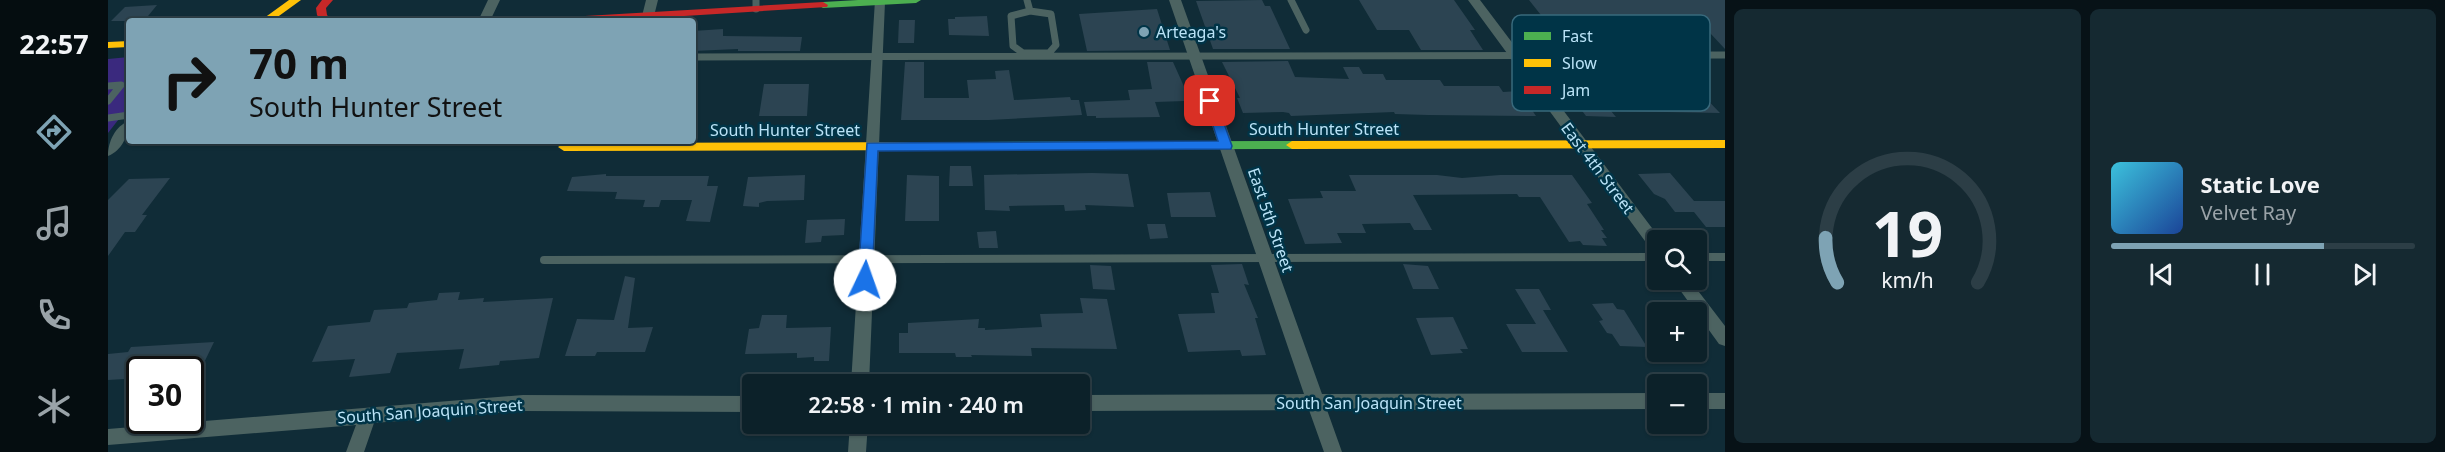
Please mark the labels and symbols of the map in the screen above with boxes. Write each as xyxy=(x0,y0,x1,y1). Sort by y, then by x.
legend xyxy=(1512,15,1710,111)
place label: Arteaga's xyxy=(1156,21,1226,43)
marker: Arteaga's xyxy=(1137,25,1151,39)
text: Fast xyxy=(1562,25,1593,47)
text: Slow xyxy=(1562,52,1597,74)
pin xyxy=(1184,75,1235,126)
text: Jam xyxy=(1560,79,1590,101)
street label: South Hunter Street xyxy=(1249,118,1399,140)
street label: East 4th Street xyxy=(1556,118,1640,218)
street label: South Hunter Street xyxy=(710,119,860,141)
street label: East 5th Street xyxy=(1243,165,1299,275)
position arrow xyxy=(833,248,897,312)
speed limit sign: 30 xyxy=(126,356,204,434)
street label: South San Joaquin Street xyxy=(1276,392,1462,414)
street label: South San Joaquin Street xyxy=(337,394,524,428)

